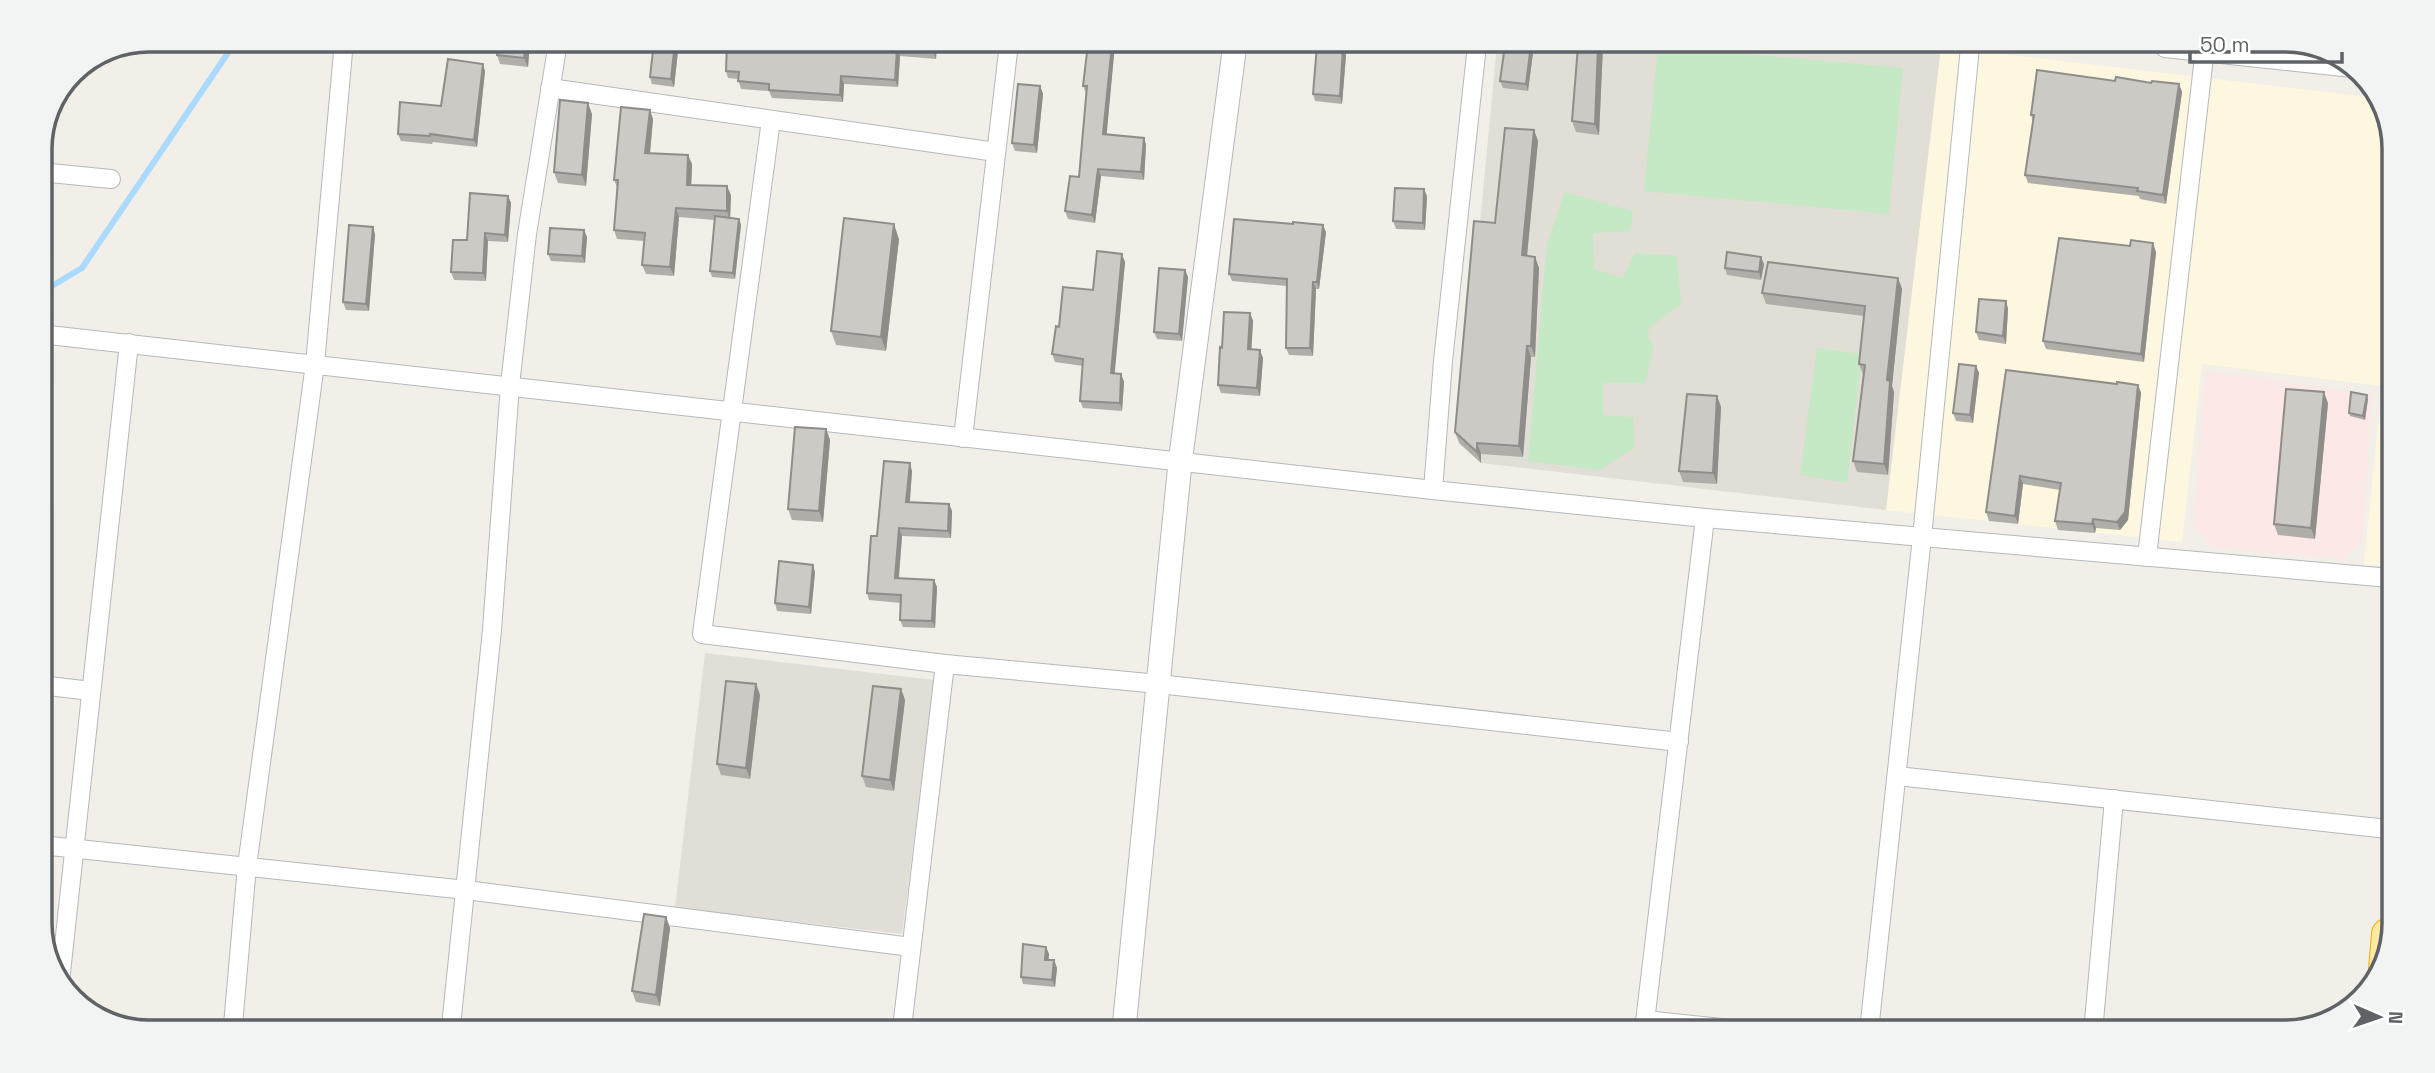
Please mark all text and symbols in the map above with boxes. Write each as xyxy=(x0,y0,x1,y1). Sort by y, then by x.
scale bar xyxy=(2190,21,2342,65)
text: 50 m xyxy=(2200,31,2250,58)
north arrow xyxy=(2344,982,2414,1052)
text: N xyxy=(2383,1011,2408,1024)

